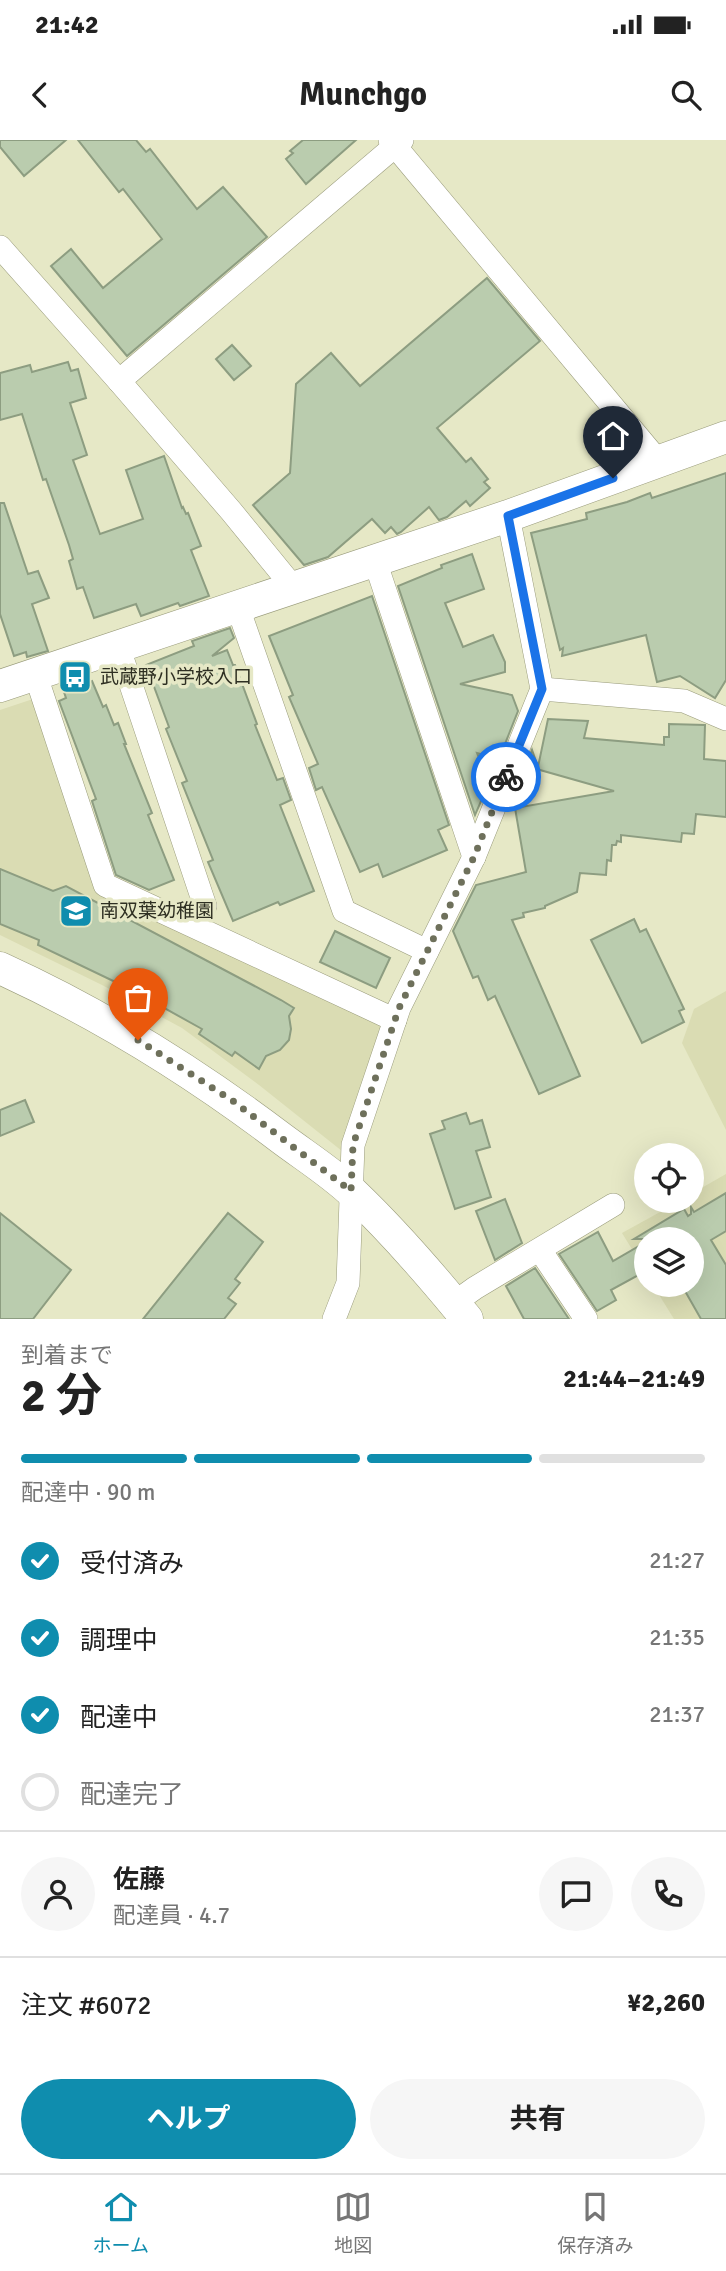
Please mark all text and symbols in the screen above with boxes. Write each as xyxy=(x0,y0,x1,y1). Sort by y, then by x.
text: 21:42 xyxy=(35,9,99,41)
text: Munchgo xyxy=(299,75,427,114)
icon: back xyxy=(21,76,59,114)
icon: search xyxy=(667,76,705,114)
pin xyxy=(583,406,643,478)
icon: home xyxy=(594,417,632,455)
bus stop icon: 武蔵野小学校入口 xyxy=(56,658,94,696)
place label: 武蔵野小学校入口 xyxy=(100,665,252,689)
courier xyxy=(471,742,541,812)
icon: bike xyxy=(487,758,525,796)
school or university icon: 南双葉幼稚園 xyxy=(57,892,95,930)
place label: 南双葉幼稚園 xyxy=(100,899,214,923)
pin xyxy=(108,968,168,1040)
icon: bag xyxy=(119,979,157,1017)
map controls xyxy=(634,1143,704,1297)
button: locate xyxy=(634,1143,704,1213)
button: layers xyxy=(634,1227,704,1297)
text: 到着まで xyxy=(21,1341,113,1370)
text: 21:44–21:49 xyxy=(563,1363,705,1395)
text: 2 分 xyxy=(21,1368,102,1424)
text: 配達中 · 90 m xyxy=(21,1478,155,1507)
icon: check xyxy=(21,1542,59,1580)
text: 21:27 xyxy=(649,1546,705,1575)
text: 受付済み xyxy=(80,1548,184,1580)
icon: check xyxy=(21,1619,59,1657)
text: 21:35 xyxy=(649,1623,705,1652)
text: 調理中 xyxy=(80,1625,158,1657)
icon: check xyxy=(21,1696,59,1734)
text: 21:37 xyxy=(649,1700,705,1729)
text: 配達中 xyxy=(80,1702,158,1734)
text: 配達完了 xyxy=(80,1779,184,1811)
button: person xyxy=(21,1857,95,1931)
button: chat xyxy=(539,1857,613,1931)
button: phone xyxy=(631,1857,705,1931)
text: 佐藤 xyxy=(113,1864,165,1896)
text: 配達員 · 4.7 xyxy=(113,1901,230,1930)
text: ¥2,260 xyxy=(627,1987,705,2019)
text: 注文 #6072 xyxy=(21,1990,152,2022)
button: ヘルプ xyxy=(21,2079,356,2159)
button: 共有 xyxy=(370,2079,705,2159)
tab: ホーム xyxy=(93,2188,149,2258)
tab: 地図 xyxy=(334,2188,372,2258)
tab: 保存済み xyxy=(557,2188,633,2258)

